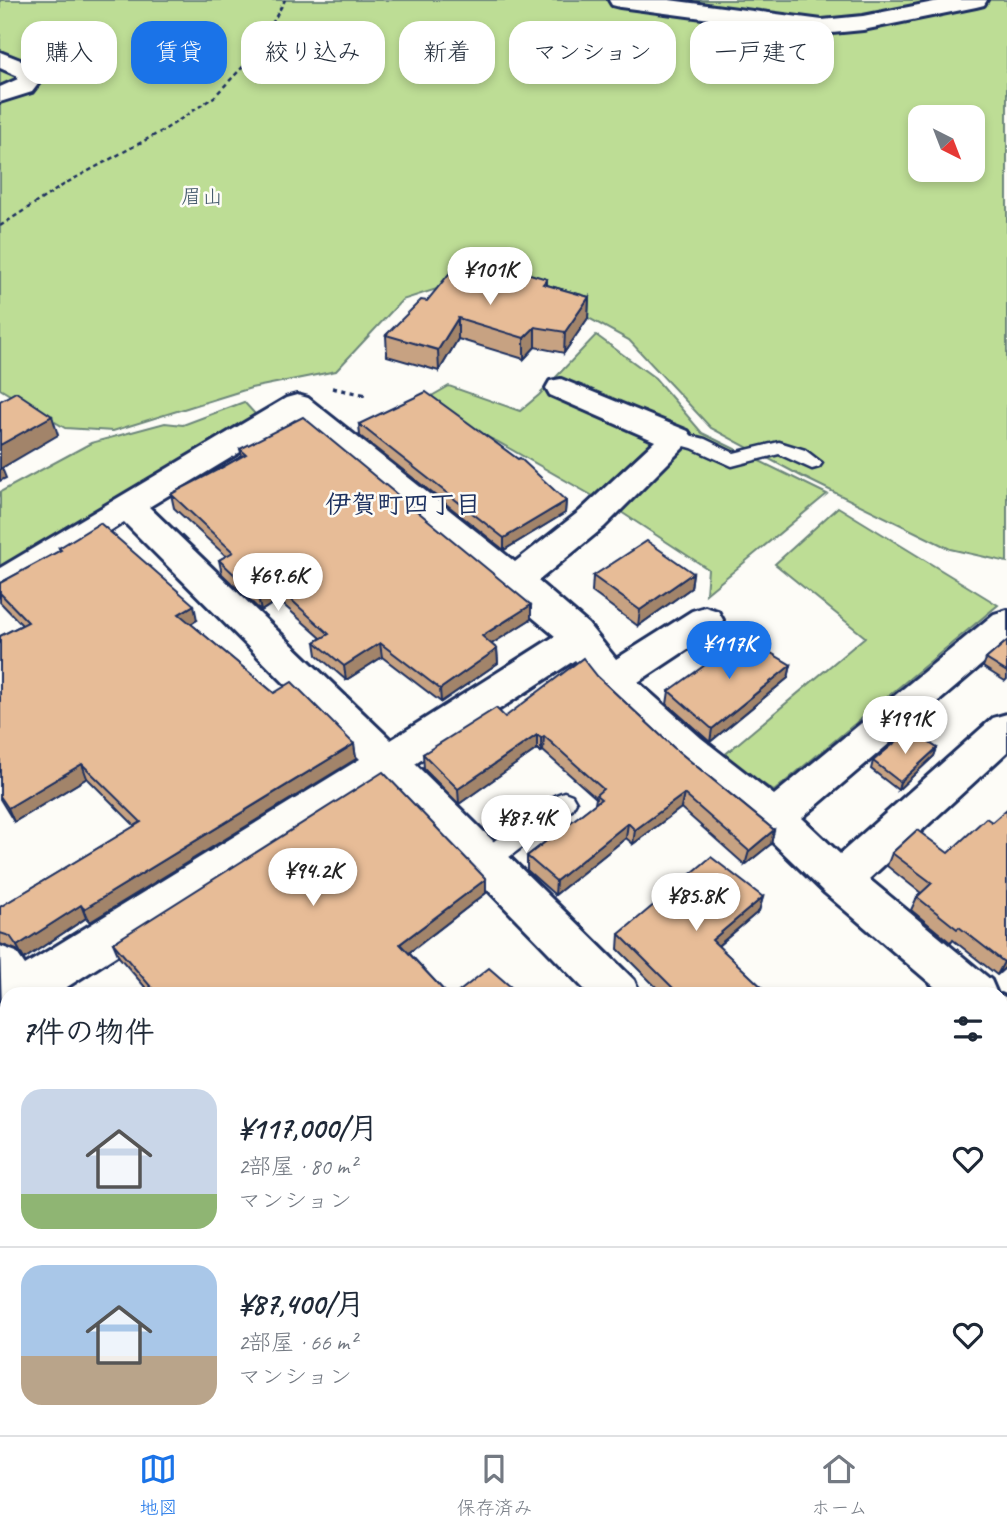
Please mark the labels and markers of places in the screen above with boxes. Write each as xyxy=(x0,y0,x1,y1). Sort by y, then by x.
pin: ¥101K xyxy=(441,247,539,307)
pin: ¥69.6K xyxy=(221,554,335,613)
pin: ¥117K xyxy=(680,622,778,681)
pin: ¥191K xyxy=(856,696,954,756)
pin: ¥87.4K xyxy=(469,796,583,855)
pin: ¥94.2K xyxy=(256,848,370,908)
pin: ¥85.8K xyxy=(639,874,753,933)

